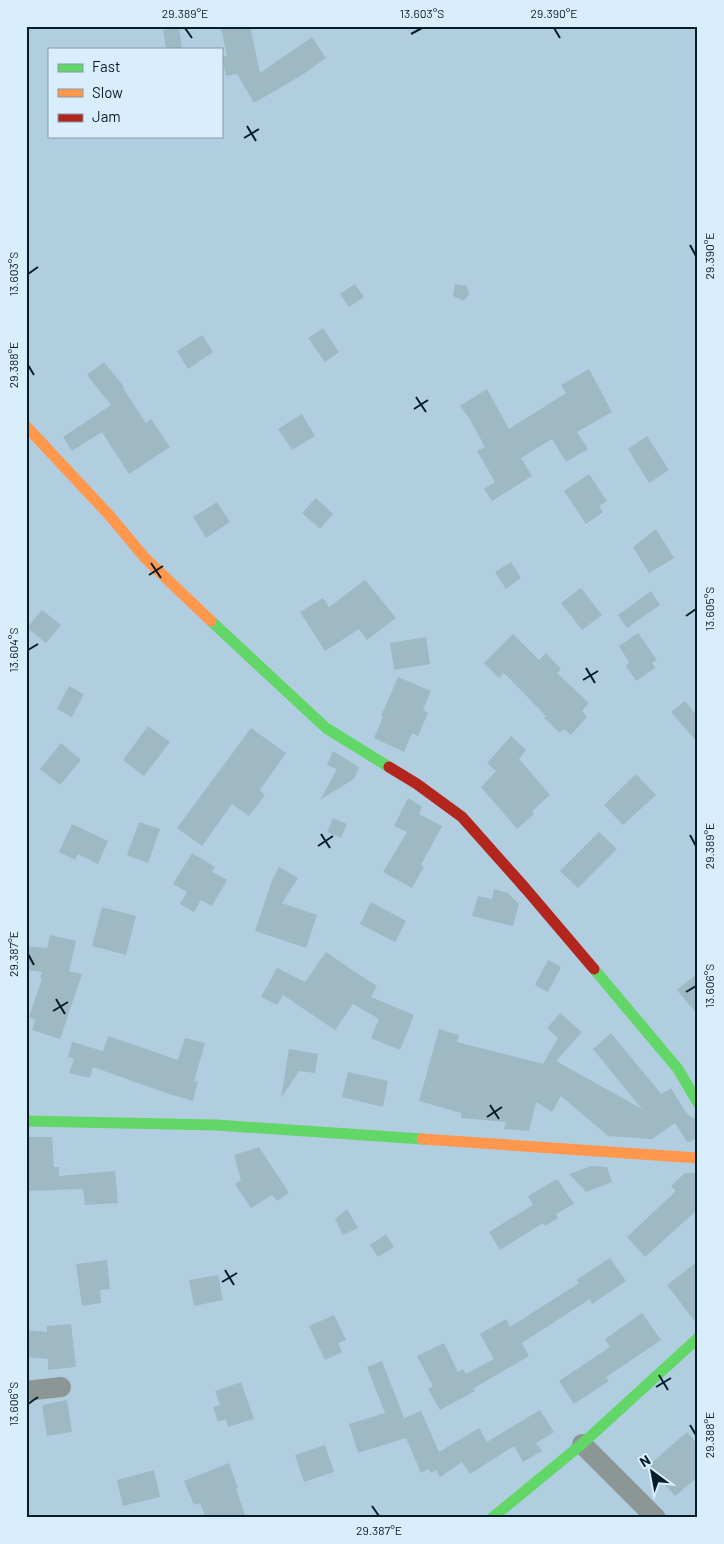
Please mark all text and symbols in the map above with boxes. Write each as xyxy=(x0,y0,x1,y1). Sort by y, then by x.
text: 29.389°E xyxy=(162,6,208,20)
text: 13.603°S xyxy=(400,6,444,20)
text: 29.390°E xyxy=(530,6,578,20)
legend xyxy=(48,48,222,138)
text: Fast xyxy=(92,57,120,75)
text: Slow xyxy=(92,83,123,101)
text: Jam xyxy=(92,107,121,125)
text: 29.390°E xyxy=(702,232,716,280)
text: 13.603°S xyxy=(6,252,20,296)
text: 29.388°E xyxy=(6,342,20,388)
text: 13.605°S xyxy=(702,587,716,631)
text: 13.604°S xyxy=(6,628,20,672)
text: 29.389°E xyxy=(702,823,716,869)
text: 29.387°E xyxy=(6,931,20,977)
text: 13.606°S xyxy=(702,964,716,1008)
text: 13.606°S xyxy=(6,1382,20,1426)
text: 29.388°E xyxy=(702,1412,716,1458)
north arrow xyxy=(626,1446,676,1496)
text: N xyxy=(636,1451,653,1470)
text: 29.387°E xyxy=(356,1523,402,1537)

